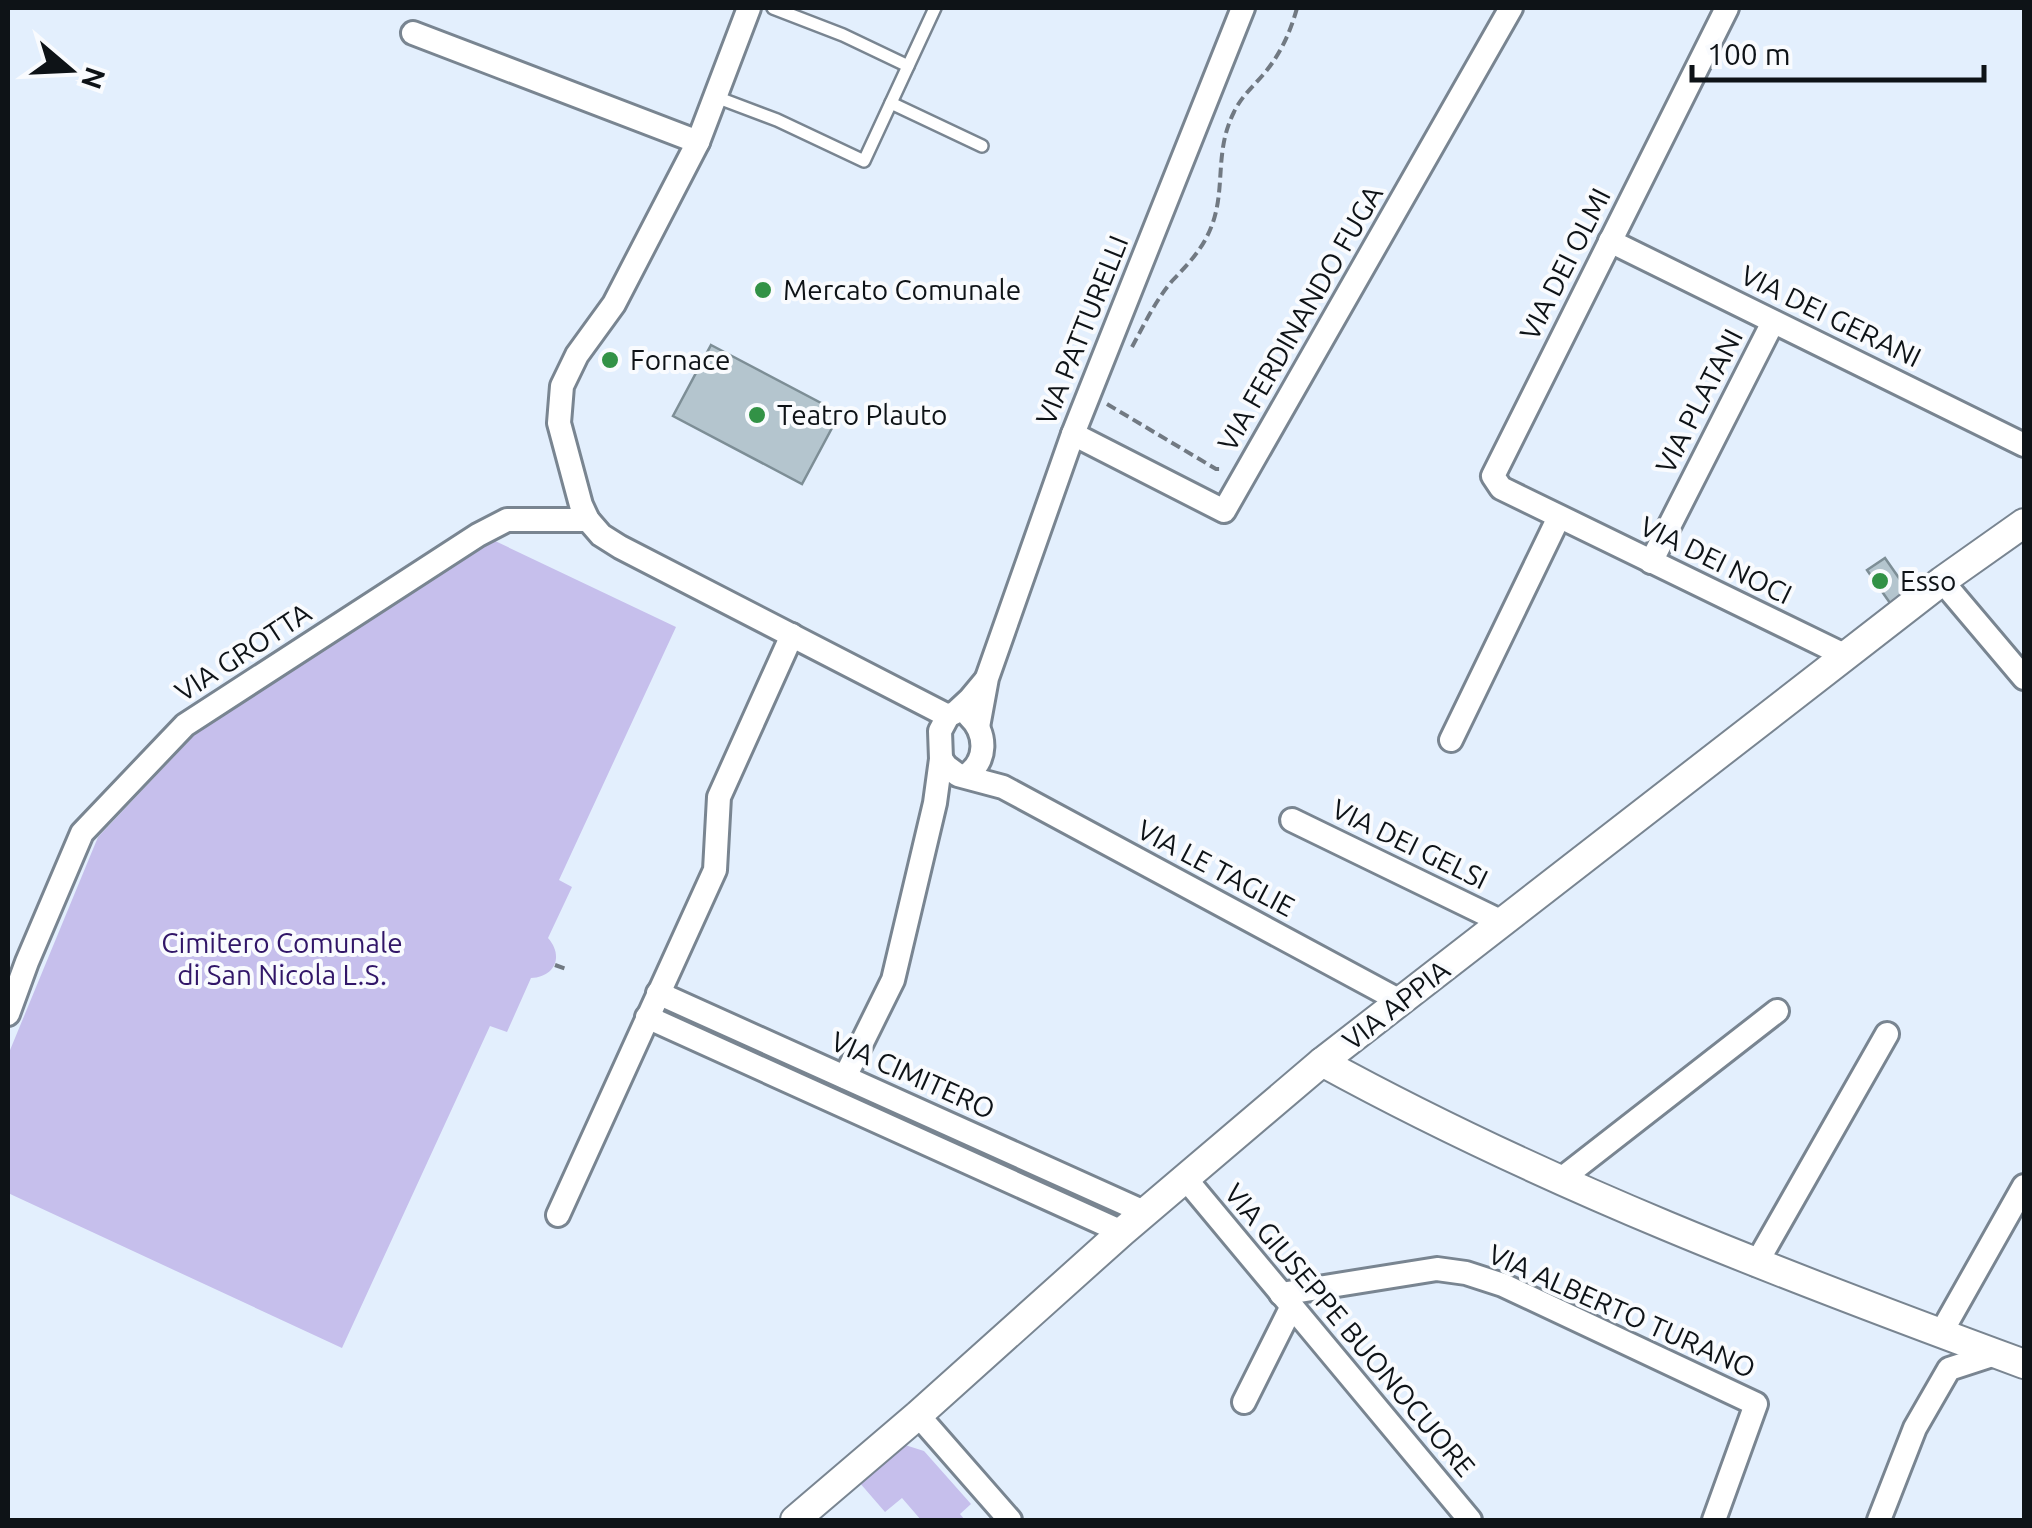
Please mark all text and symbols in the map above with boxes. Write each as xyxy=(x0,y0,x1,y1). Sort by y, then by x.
north arrow xyxy=(20,20,120,120)
scale bar xyxy=(1692,20,1984,82)
text: 100 m xyxy=(1707,37,1791,71)
text: N xyxy=(76,63,112,93)
street label: VIA FERDINANDO FUGA xyxy=(1211,180,1388,456)
street label: VIA DEI OLMI xyxy=(1513,183,1616,345)
street label: VIA PATTURELLI xyxy=(1029,231,1134,429)
street label: VIA DEI GERANI xyxy=(1736,259,1926,373)
place label: Mercato Comunale xyxy=(783,274,1021,305)
marker: Mercato Comunale xyxy=(752,279,774,301)
street label: VIA PLATANI xyxy=(1649,324,1748,478)
place label: Fornace xyxy=(630,344,730,375)
marker: Fornace xyxy=(599,349,621,371)
place label: Teatro Plauto xyxy=(777,399,947,430)
marker: Teatro Plauto xyxy=(746,404,768,426)
street label: VIA DEI NOCI xyxy=(1635,510,1797,610)
place label: Esso xyxy=(1900,565,1956,596)
marker: Esso xyxy=(1869,570,1891,592)
street label: VIA GROTTA xyxy=(169,596,316,707)
street label: VIA DEI GELSI xyxy=(1327,792,1493,895)
street label: VIA LE TAGLIE xyxy=(1132,813,1300,922)
park label: Cimitero Comunale di San Nicola L.S. xyxy=(161,927,403,990)
street label: VIA APPIA xyxy=(1336,953,1455,1056)
street label: VIA CIMITERO xyxy=(827,1025,1000,1124)
street label: VIA GIUSEPPE BUONOCUORE xyxy=(1219,1177,1482,1482)
street label: VIA ALBERTO TURANO xyxy=(1484,1238,1761,1383)

